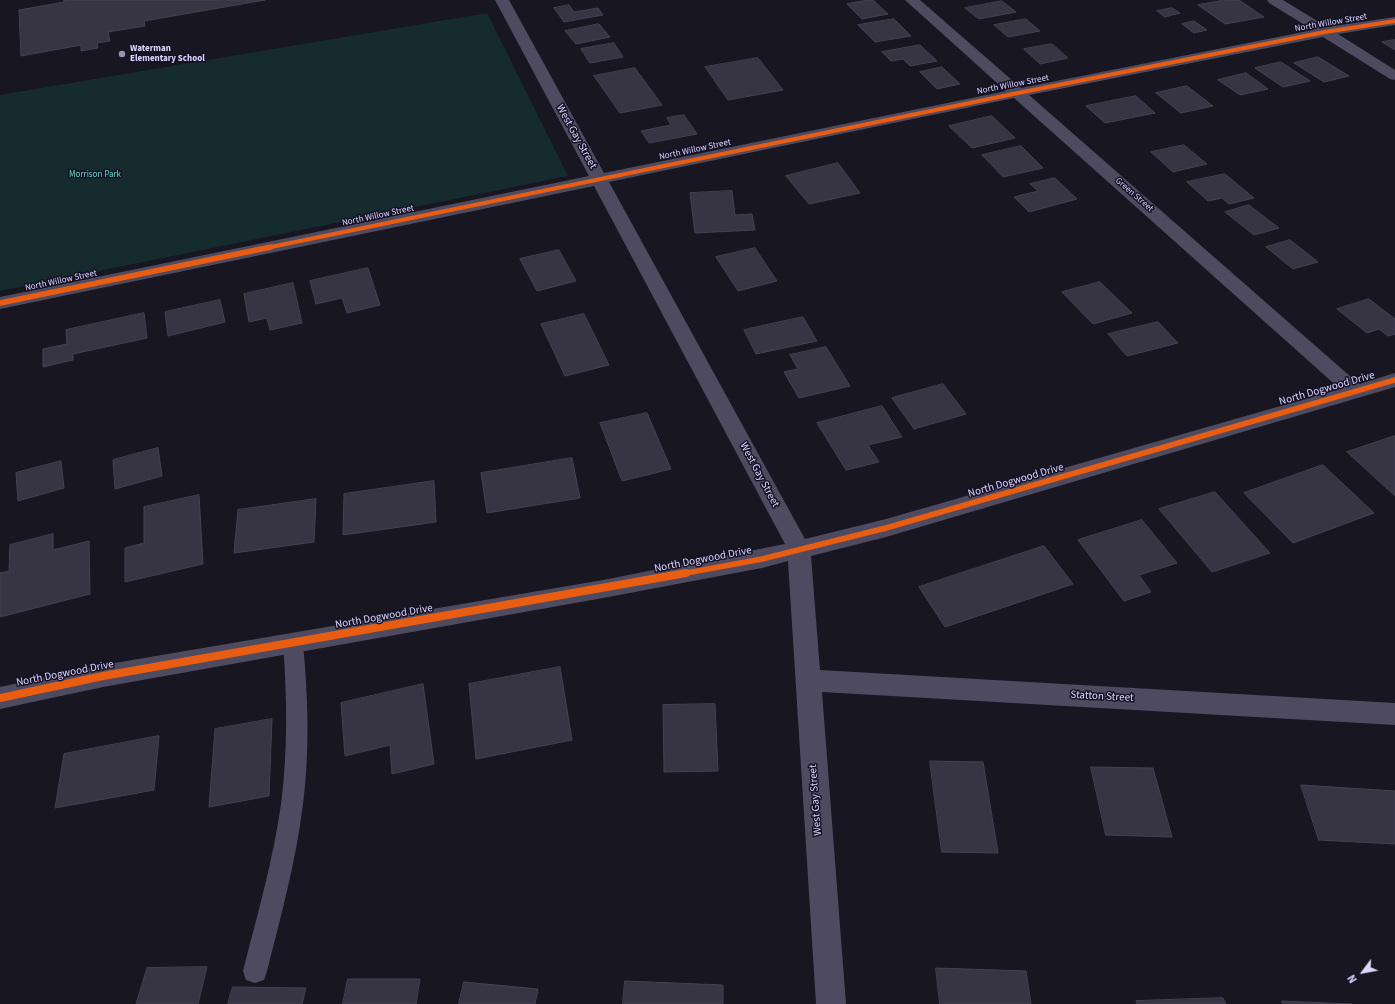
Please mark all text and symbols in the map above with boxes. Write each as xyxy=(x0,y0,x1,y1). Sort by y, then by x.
street label: North Willow Street xyxy=(1294,11,1368,35)
place label: Waterman Elementary School xyxy=(130,44,205,65)
marker: Waterman Elementary School xyxy=(117,49,127,59)
street label: North Willow Street xyxy=(976,73,1050,97)
street label: West Gay Street xyxy=(553,102,599,172)
street label: North Willow Street xyxy=(658,137,732,163)
park label: Morrison Park xyxy=(69,170,121,180)
street label: Green Street xyxy=(1113,176,1155,214)
street label: North Willow Street xyxy=(341,203,415,229)
street label: North Willow Street xyxy=(24,268,98,294)
street label: North Dogwood Drive xyxy=(1278,369,1376,409)
street label: West Gay Street xyxy=(736,440,782,510)
street label: North Dogwood Drive xyxy=(967,461,1065,501)
street label: North Dogwood Drive xyxy=(653,544,753,576)
street label: North Dogwood Drive xyxy=(334,602,434,632)
street label: North Dogwood Drive xyxy=(15,658,115,690)
street label: Statton Street xyxy=(1070,689,1134,705)
street label: West Gay Street xyxy=(807,764,825,836)
north arrow xyxy=(1343,952,1383,992)
text: N xyxy=(1344,972,1361,986)

